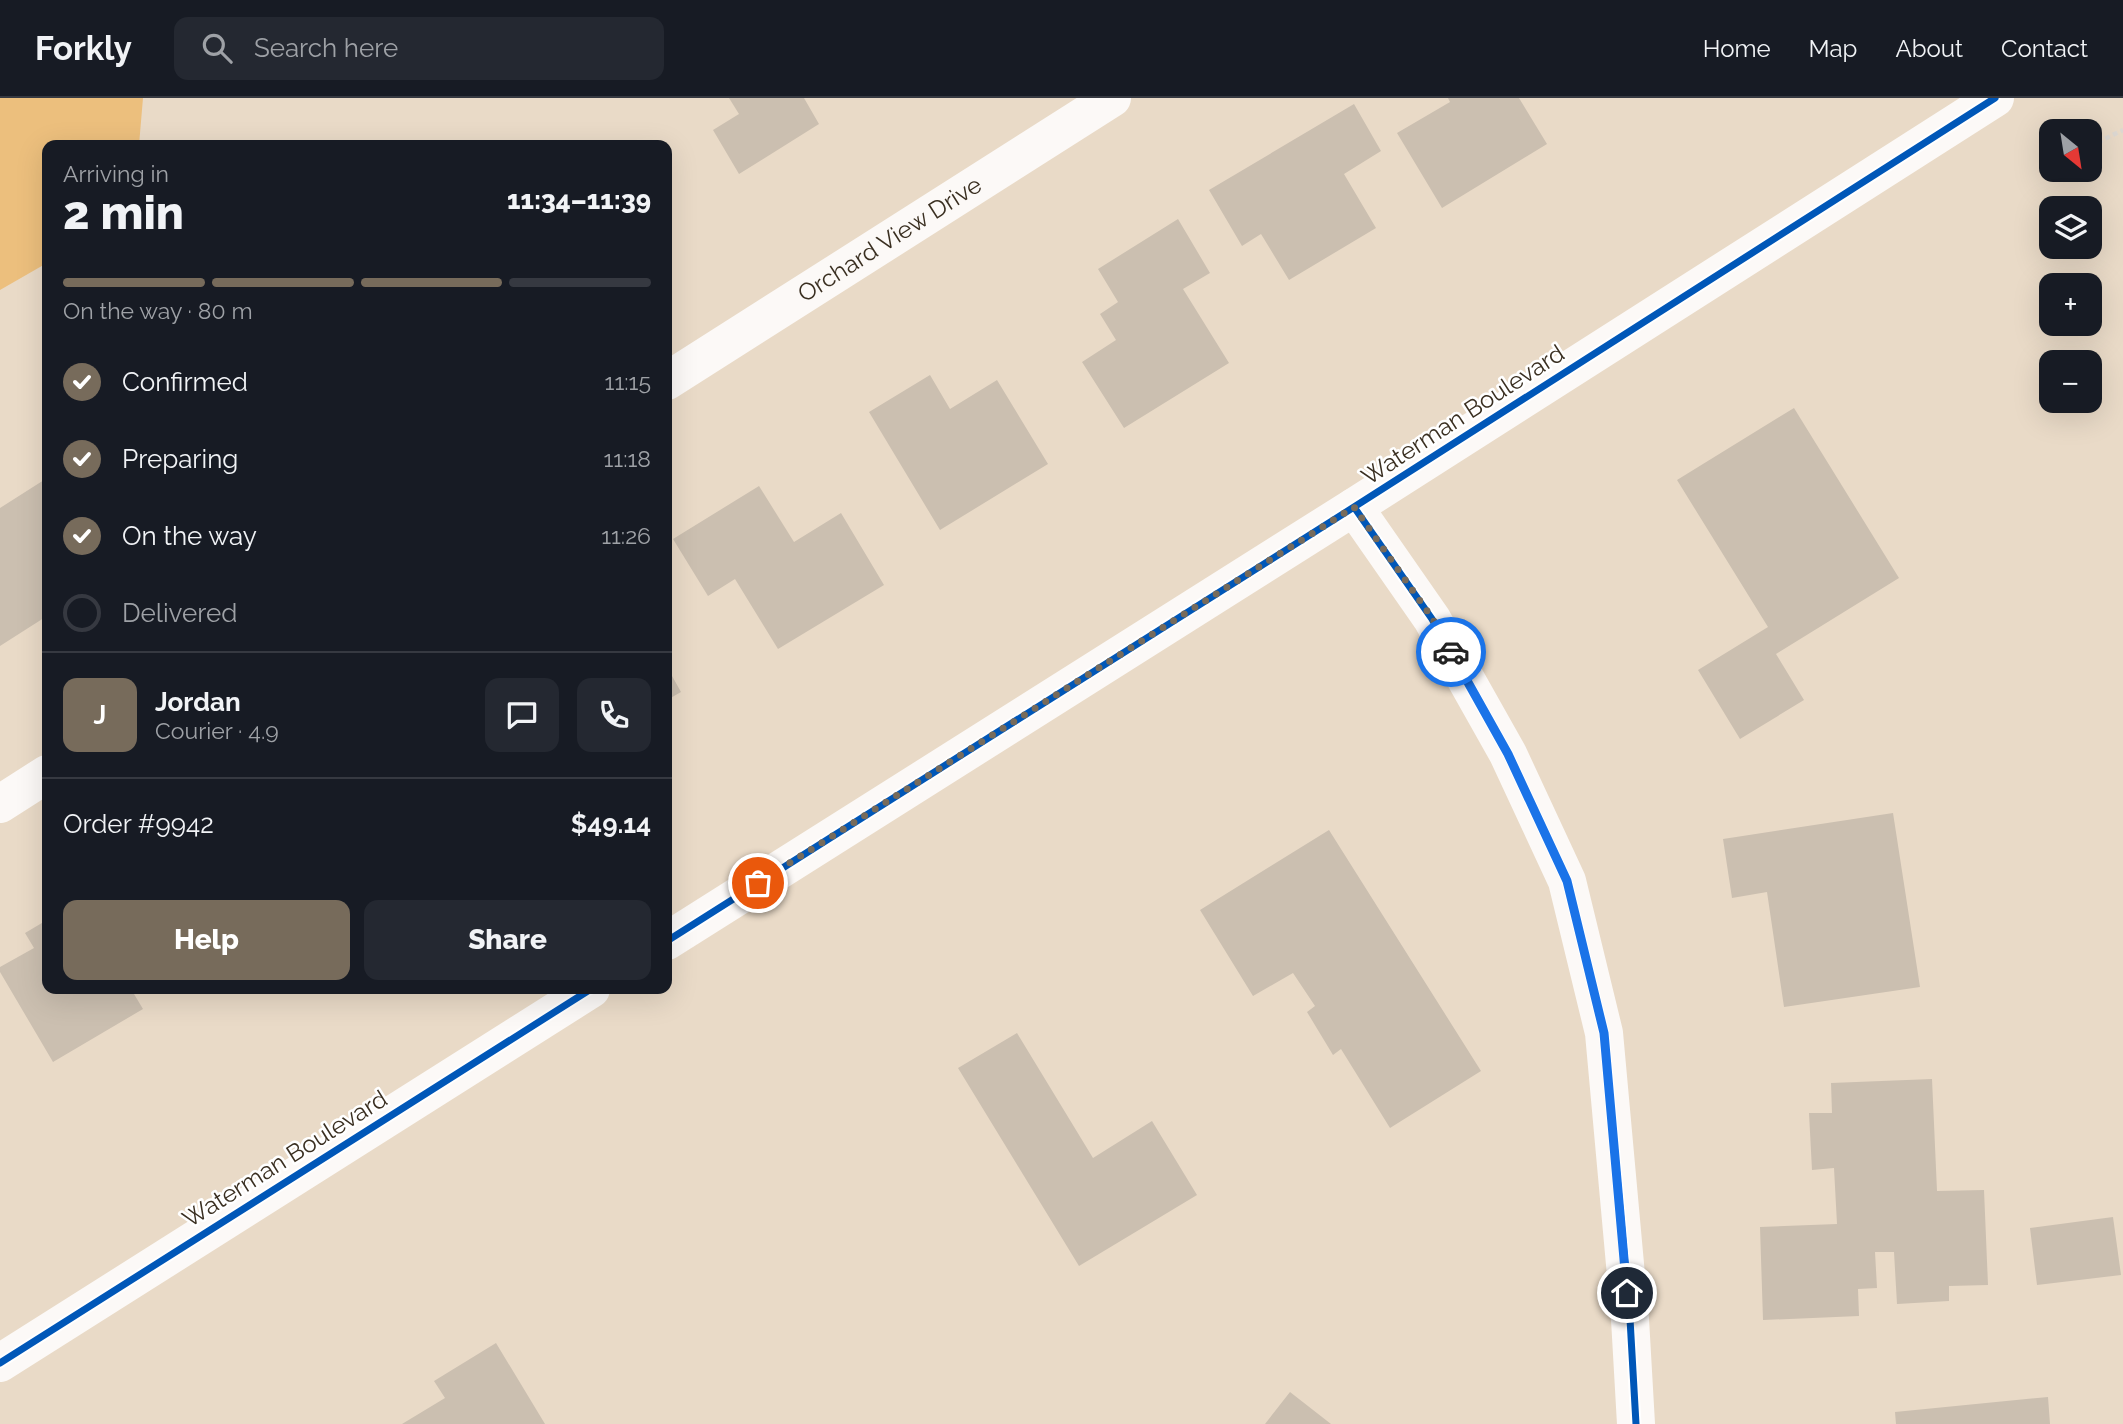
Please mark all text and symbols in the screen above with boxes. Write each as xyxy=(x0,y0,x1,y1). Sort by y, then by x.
search box xyxy=(174,17,664,80)
text: Forkly xyxy=(35,29,132,68)
icon: search xyxy=(198,29,236,67)
text: Search here xyxy=(254,33,398,63)
text: Home xyxy=(1703,34,1771,63)
text: Map xyxy=(1809,34,1857,63)
text: About xyxy=(1895,34,1963,63)
text: Contact xyxy=(2001,34,2088,63)
north arrow xyxy=(2039,119,2102,182)
map controls xyxy=(2039,119,2102,413)
text: Arriving in xyxy=(63,160,169,187)
street label: Orchard View Drive xyxy=(792,170,987,308)
text: 11:34–11:39 xyxy=(507,185,651,215)
text: 2 min xyxy=(63,186,184,240)
button: layers xyxy=(2039,196,2102,259)
button: + xyxy=(2039,273,2102,336)
text: On the way · 80 m xyxy=(63,297,253,324)
street label: Waterman Boulevard xyxy=(1356,338,1570,491)
button: − xyxy=(2039,350,2102,413)
icon: check xyxy=(63,363,101,401)
text: Confirmed xyxy=(122,367,248,397)
text: 11:15 xyxy=(605,368,651,395)
icon: check xyxy=(63,440,101,478)
text: Preparing xyxy=(122,444,238,474)
text: 11:18 xyxy=(604,445,651,472)
icon: check xyxy=(63,517,101,555)
text: On the way xyxy=(122,521,257,551)
text: 11:26 xyxy=(601,522,651,549)
text: Delivered xyxy=(122,598,237,628)
courier xyxy=(1416,617,1486,687)
icon: car xyxy=(1432,633,1470,671)
button: chat xyxy=(485,678,559,752)
button: phone xyxy=(577,678,651,752)
text: Jordan xyxy=(155,687,241,717)
text: J xyxy=(94,700,106,730)
text: Courier · 4.9 xyxy=(155,717,279,744)
text: Order #9942 xyxy=(63,809,214,839)
text: $49.14 xyxy=(571,809,651,839)
pin xyxy=(728,853,788,913)
icon: bag xyxy=(739,864,777,902)
button: Help xyxy=(63,900,350,980)
button: Share xyxy=(364,900,651,980)
street label: Waterman Boulevard xyxy=(177,1084,392,1233)
pin xyxy=(1597,1263,1657,1323)
icon: home xyxy=(1608,1274,1646,1312)

